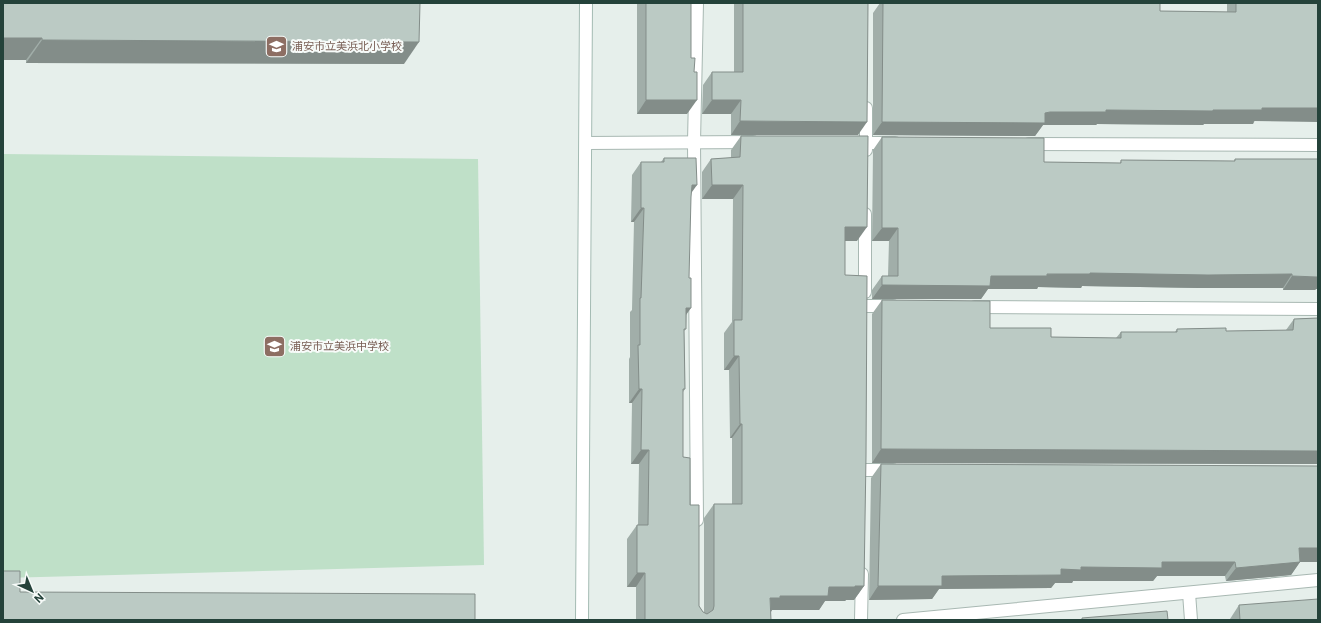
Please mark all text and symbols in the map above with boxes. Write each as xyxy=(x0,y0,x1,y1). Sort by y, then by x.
school or university icon: 浦安市立美浜北小学校 xyxy=(263,33,289,59)
place label: 浦安市立美浜北小学校 xyxy=(292,40,402,53)
school or university icon: 浦安市立美浜中学校 xyxy=(261,333,287,359)
place label: 浦安市立美浜中学校 xyxy=(290,340,389,353)
north arrow xyxy=(12,571,52,611)
text: N xyxy=(31,590,46,605)

